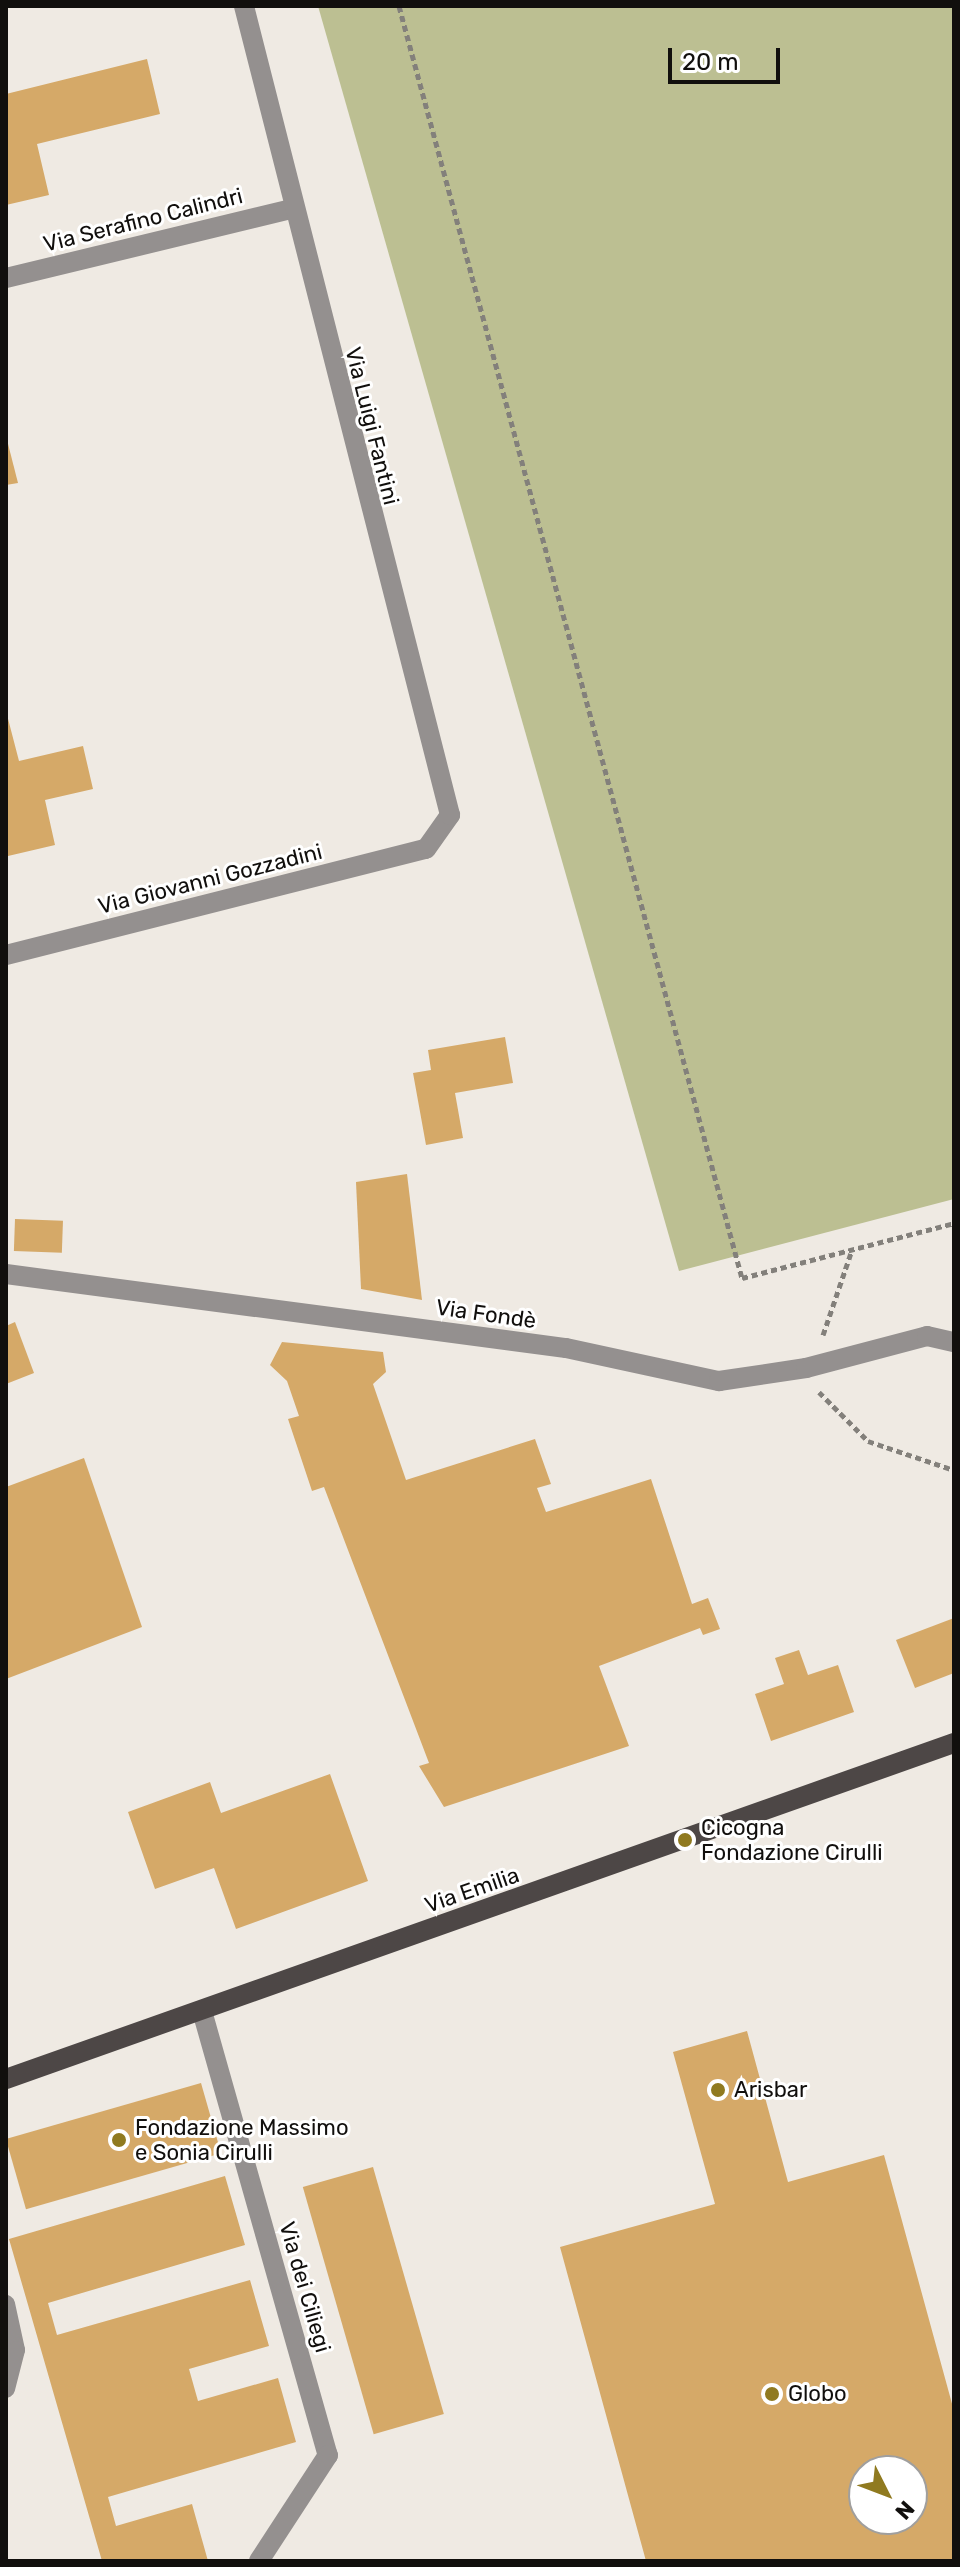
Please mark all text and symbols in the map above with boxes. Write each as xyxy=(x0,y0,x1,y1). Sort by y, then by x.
scale bar xyxy=(672,32,784,82)
text: 20 m xyxy=(682,48,739,76)
street label: Via Serafino Calindri xyxy=(41,182,245,258)
street label: Via Luigi Fantini xyxy=(340,344,404,508)
street label: Via Giovanni Gozzadini xyxy=(95,838,325,920)
street label: Via Fondè xyxy=(434,1294,538,1334)
place label: Cicogna Fondazione Cirulli xyxy=(701,1814,883,1866)
marker: Cicogna Fondazione Cirulli xyxy=(676,1831,694,1849)
street label: Via Emilia xyxy=(421,1862,523,1918)
place label: Arisbar xyxy=(734,2077,807,2103)
marker: Arisbar xyxy=(709,2081,727,2099)
place label: Fondazione Massimo e Sonia Cirulli xyxy=(135,2114,349,2166)
marker: Fondazione Massimo e Sonia Cirulli xyxy=(110,2131,128,2149)
street label: Via dei Ciliegi xyxy=(274,2219,336,2355)
place label: Globo xyxy=(788,2381,847,2407)
marker: Globo xyxy=(763,2385,781,2403)
north arrow xyxy=(848,2455,928,2535)
text: N xyxy=(889,2495,920,2525)

